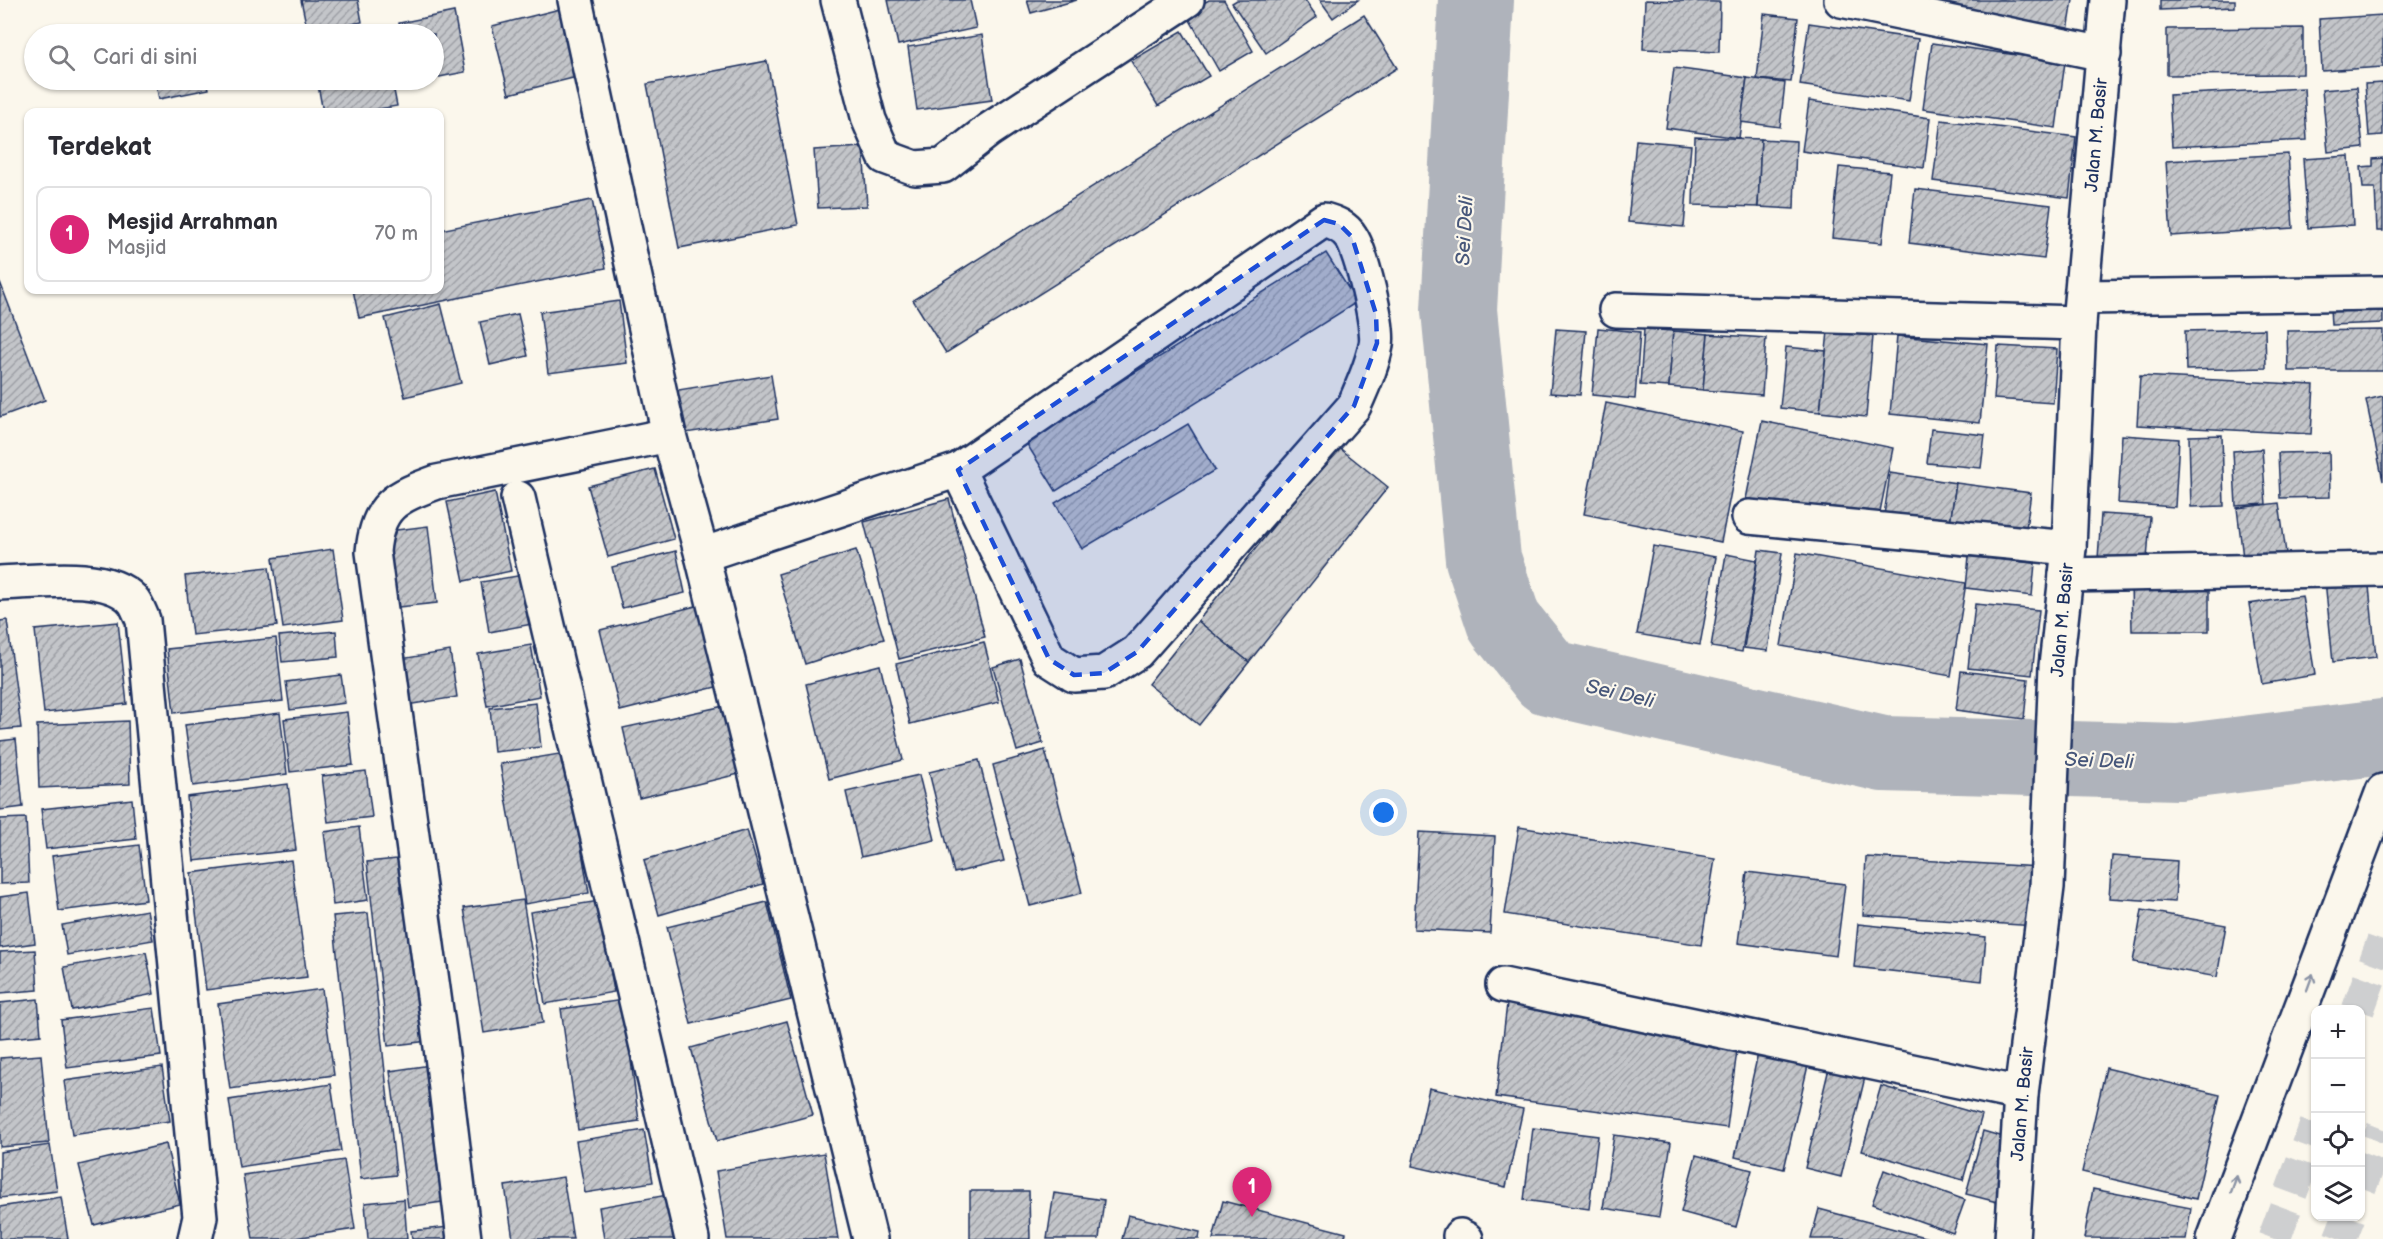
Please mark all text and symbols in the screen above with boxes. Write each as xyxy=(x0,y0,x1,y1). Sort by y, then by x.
search box xyxy=(24,24,444,90)
icon: search xyxy=(45,41,78,74)
text: Cari di sini xyxy=(93,44,197,71)
street label: Jalan M. Basir xyxy=(2081,77,2112,193)
text: Terdekat xyxy=(48,132,151,163)
water label: Sei Deli xyxy=(1451,194,1479,266)
text: Mesjid Arrahman xyxy=(107,209,278,236)
text: 1 xyxy=(65,222,74,246)
text: 70 m xyxy=(374,222,418,246)
text: Masjid xyxy=(107,236,166,260)
street label: Jalan M. Basir xyxy=(2047,562,2078,678)
water label: Sei Deli xyxy=(1583,674,1658,714)
water label: Sei Deli xyxy=(2064,748,2136,774)
your location xyxy=(1369,798,1398,827)
one-way arrow xyxy=(2305,973,2316,992)
map controls xyxy=(2311,1005,2365,1221)
button: + xyxy=(2311,1005,2365,1059)
street label: Jalan M. Basir xyxy=(2007,1046,2038,1162)
button: − xyxy=(2311,1059,2365,1113)
button: locate xyxy=(2311,1113,2365,1167)
button: layers xyxy=(2311,1167,2365,1221)
pin: 1 xyxy=(1232,1168,1272,1217)
one-way arrow xyxy=(2230,1175,2241,1194)

